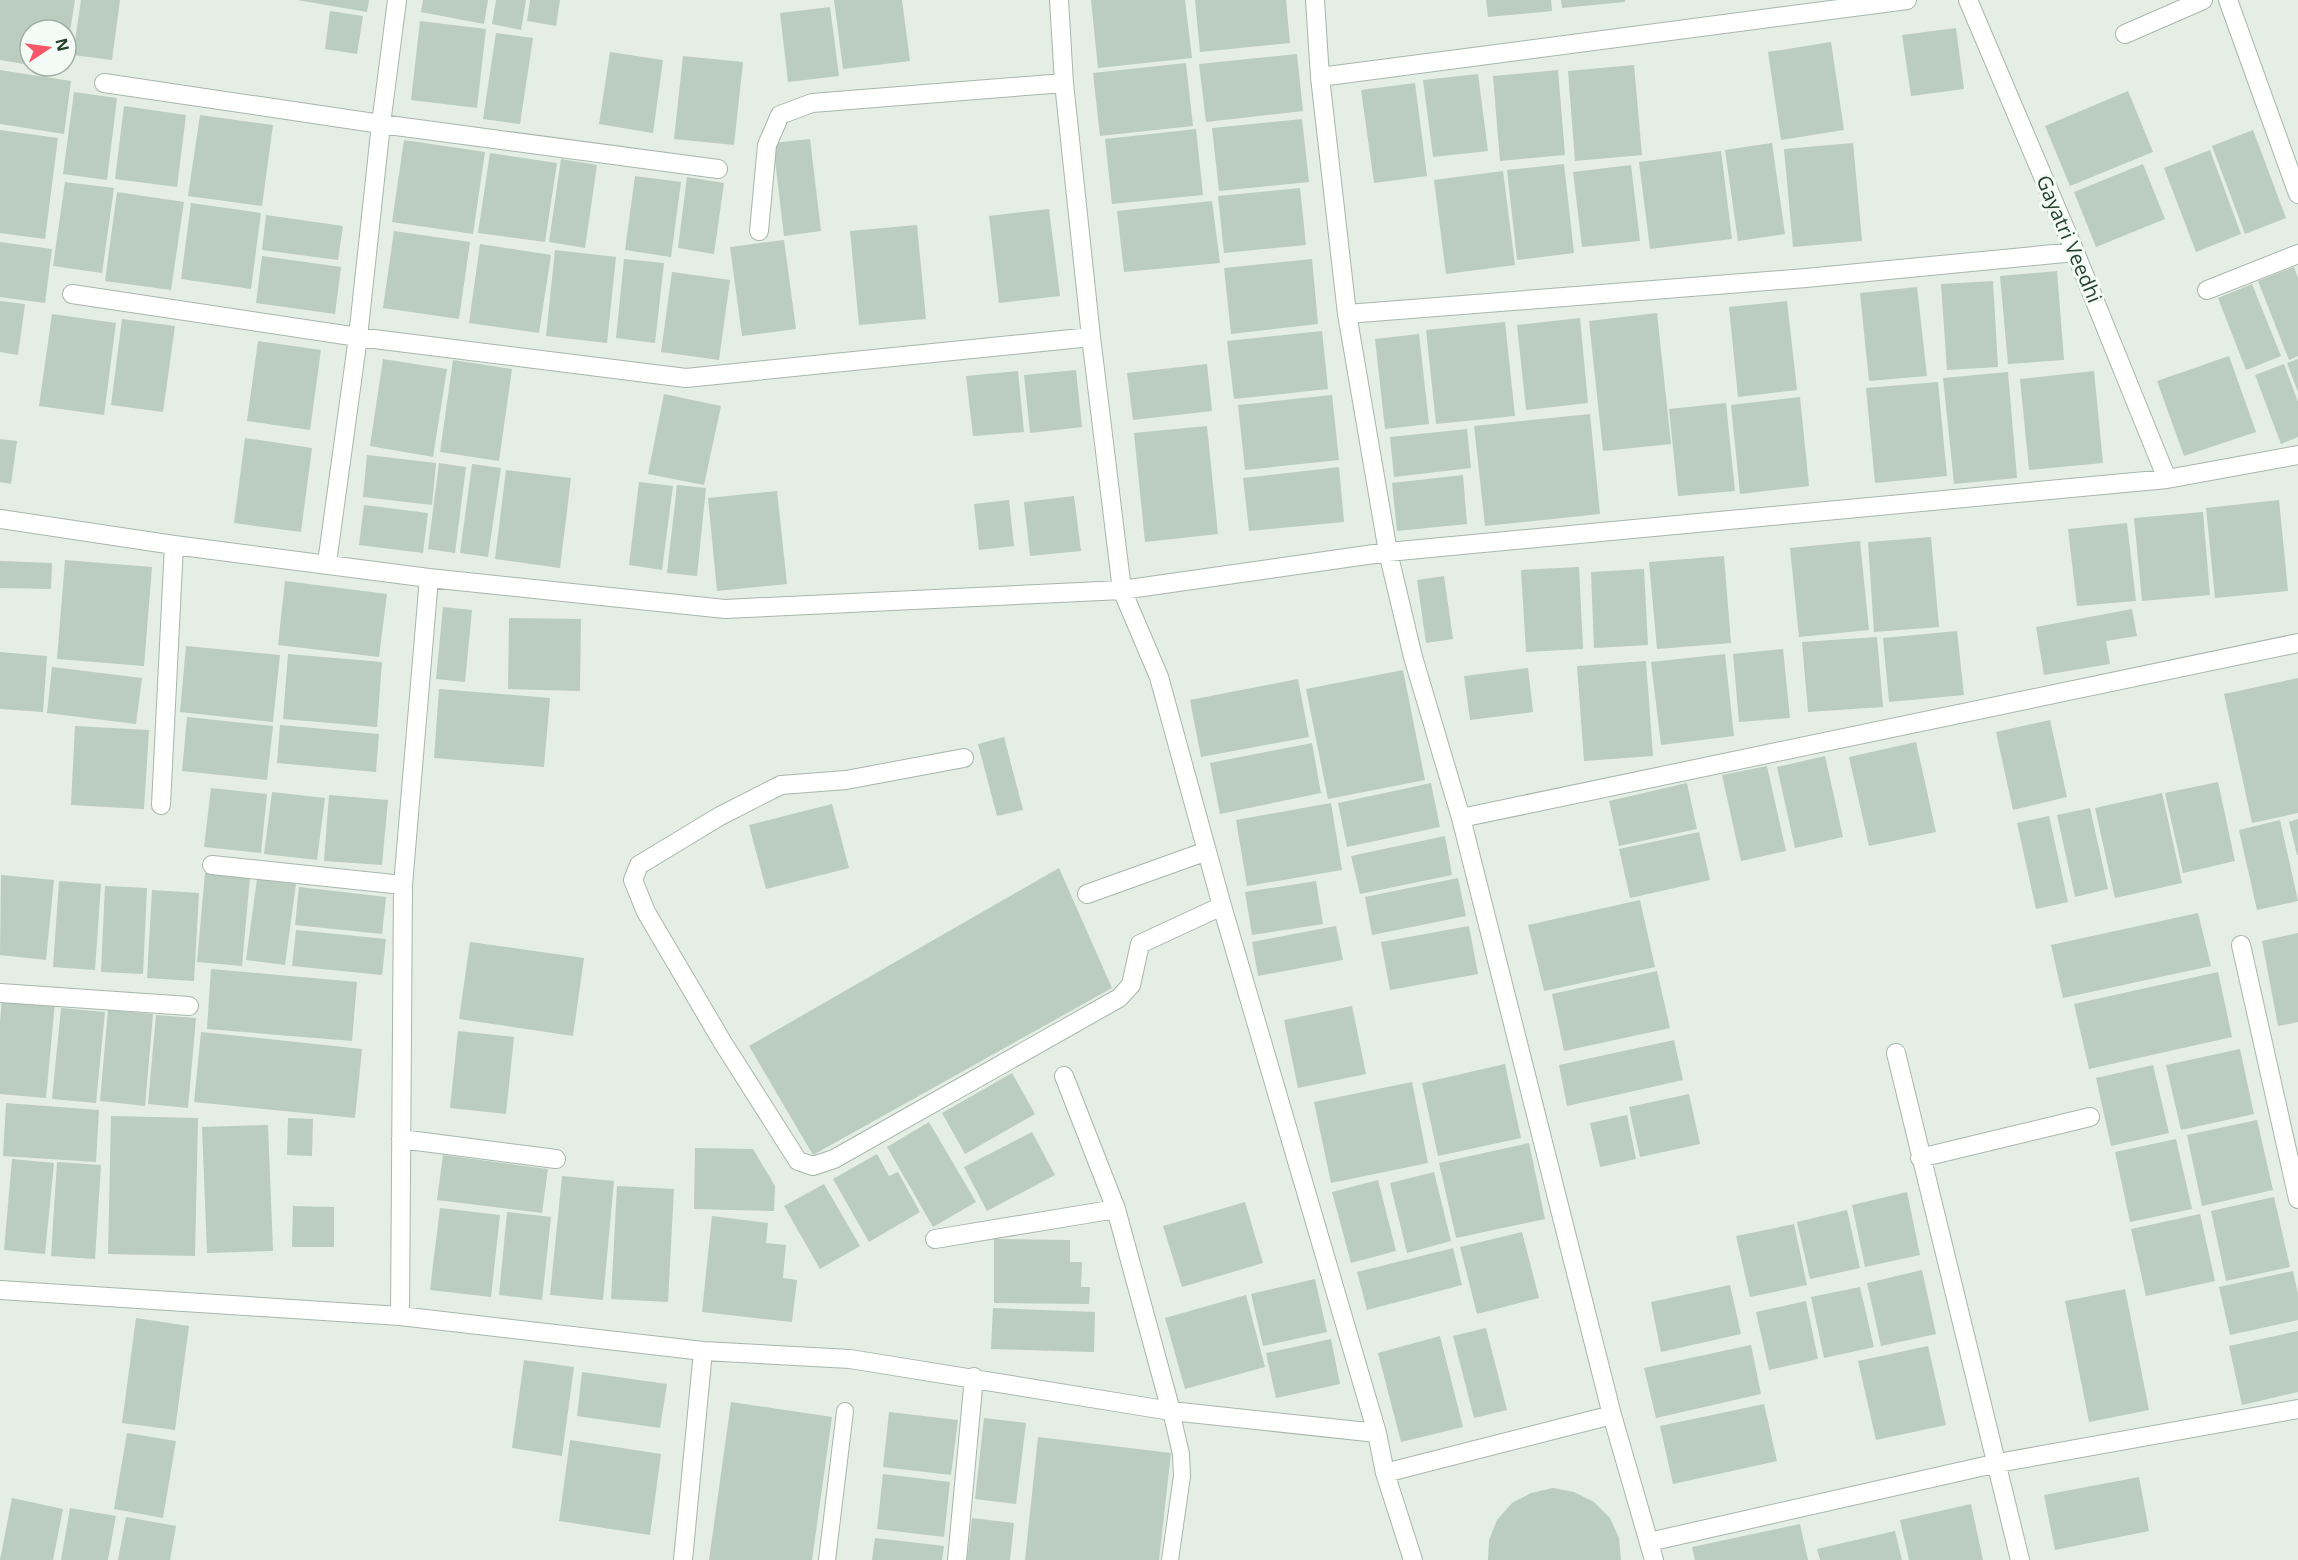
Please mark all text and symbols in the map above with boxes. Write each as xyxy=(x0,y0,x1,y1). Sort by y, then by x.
north arrow xyxy=(18,18,78,78)
text: N xyxy=(50,36,75,53)
street label: Gayatri Veedhi xyxy=(2030,171,2109,307)

